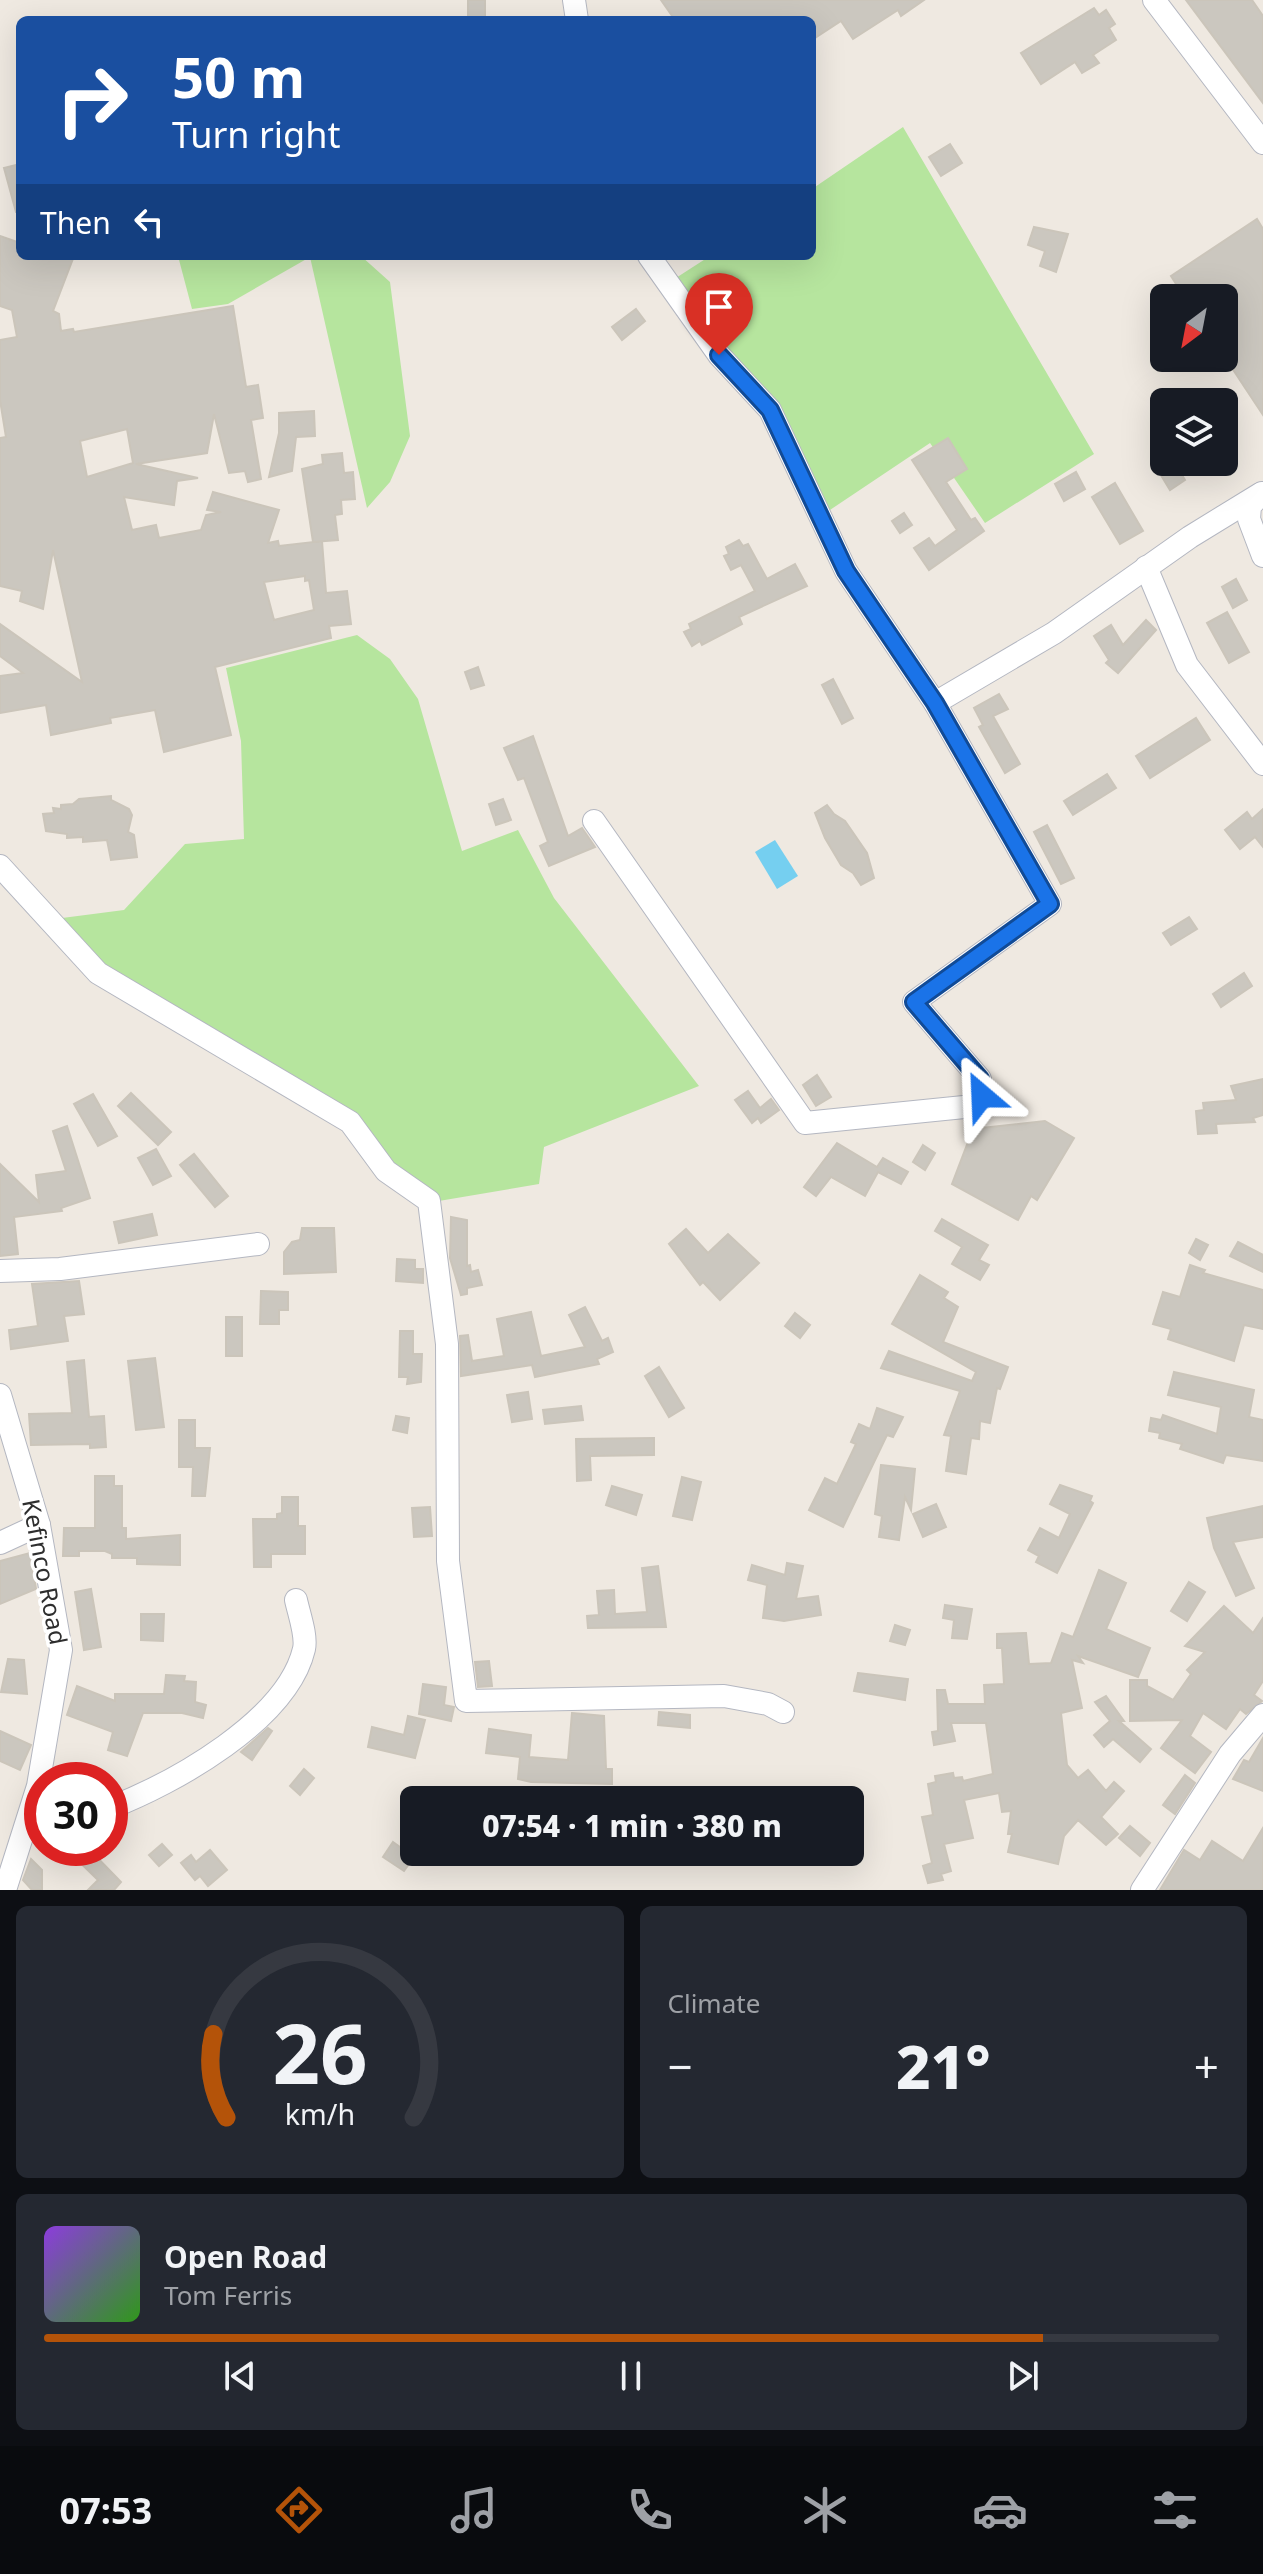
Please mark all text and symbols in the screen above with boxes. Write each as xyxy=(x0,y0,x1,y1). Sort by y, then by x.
text: 50 m xyxy=(172,38,305,114)
icon: right xyxy=(40,48,144,152)
text: Turn right xyxy=(172,110,340,159)
icon: left xyxy=(127,200,171,244)
text: Then xyxy=(40,202,111,243)
pin xyxy=(685,273,753,355)
north arrow xyxy=(1150,284,1238,372)
map controls xyxy=(1150,284,1238,476)
icon: arrive xyxy=(697,285,741,329)
button: layers xyxy=(1150,388,1238,476)
position arrow xyxy=(940,1054,1024,1138)
street label: Kefinco Road xyxy=(15,1496,76,1647)
speed limit sign: 30 xyxy=(24,1762,128,1866)
text: 07:54 · 1 min · 380 m xyxy=(482,1805,782,1846)
text: Climate xyxy=(668,1985,760,2021)
text: 26 xyxy=(272,1995,367,2108)
text: 21° xyxy=(896,2025,991,2107)
text: − xyxy=(668,2036,693,2096)
text: + xyxy=(1194,2036,1219,2096)
text: km/h xyxy=(285,2094,355,2133)
text: Open Road xyxy=(164,2236,327,2277)
text: Tom Ferris xyxy=(164,2277,292,2313)
icon: previous xyxy=(218,2354,262,2398)
icon: pause xyxy=(609,2354,653,2398)
icon: next xyxy=(1001,2354,1045,2398)
icon: directions xyxy=(271,2482,327,2538)
icon: music xyxy=(446,2482,502,2538)
icon: phone xyxy=(622,2482,678,2538)
icon: climate xyxy=(797,2482,853,2538)
icon: car xyxy=(972,2482,1028,2538)
icon: filters xyxy=(1147,2482,1203,2538)
text: 07:53 xyxy=(60,2486,152,2535)

